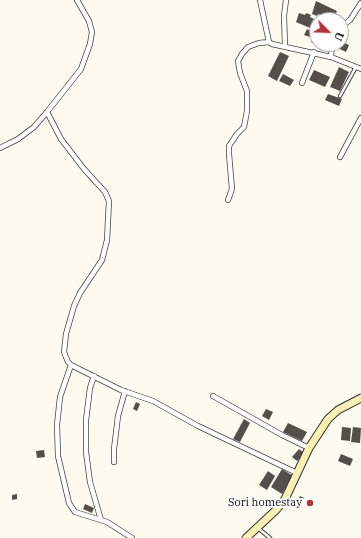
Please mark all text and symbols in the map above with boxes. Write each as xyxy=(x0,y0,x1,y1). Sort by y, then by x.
north arrow xyxy=(309,12,349,52)
text: U xyxy=(331,30,347,43)
place label: Sori homestay xyxy=(228,496,302,510)
marker: Sori homestay xyxy=(305,498,315,508)

